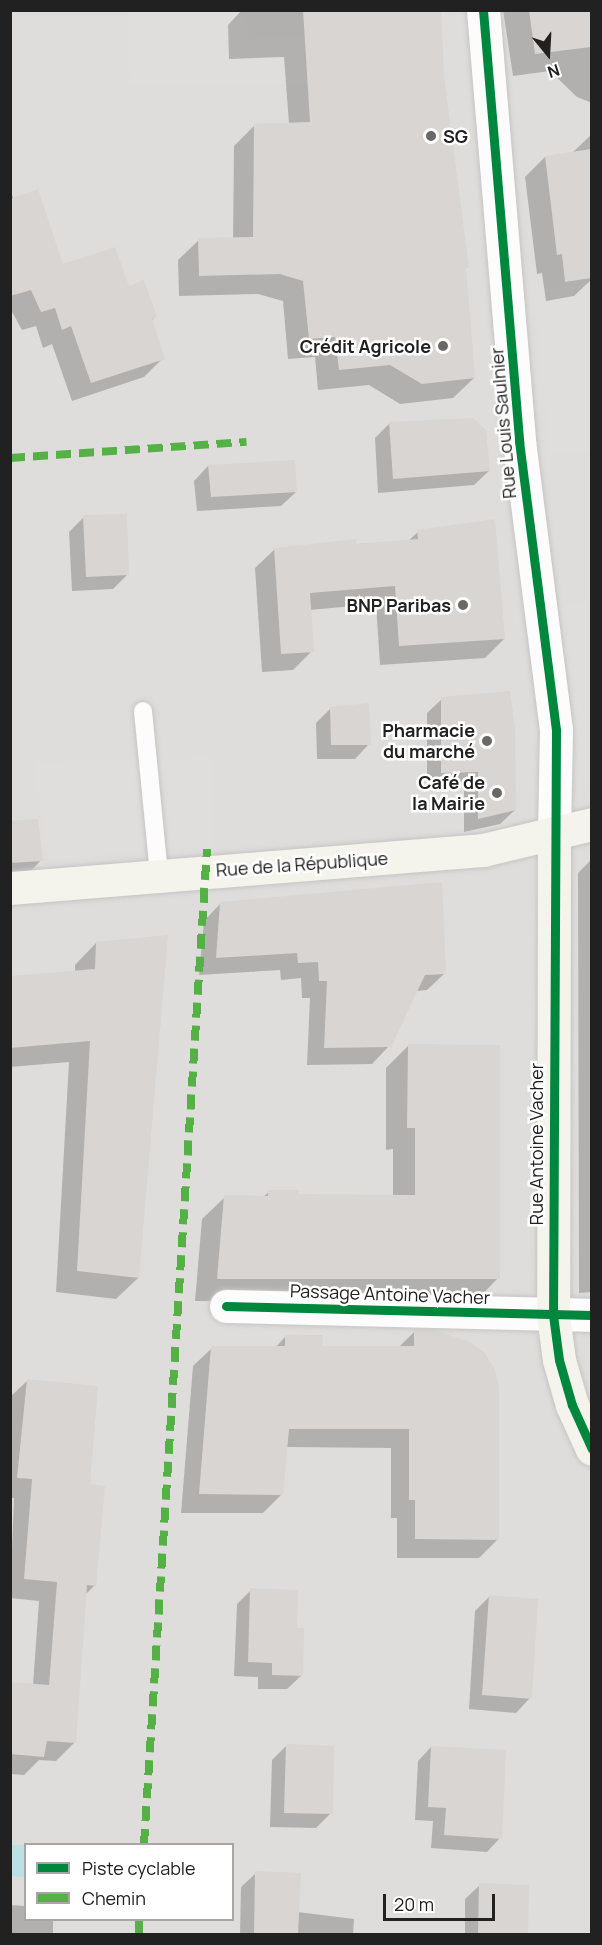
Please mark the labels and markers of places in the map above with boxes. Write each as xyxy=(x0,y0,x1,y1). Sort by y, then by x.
place label: SG xyxy=(443,125,468,147)
marker: SG xyxy=(424,129,438,143)
place label: Crédit Agricole xyxy=(300,335,431,357)
marker: Crédit Agricole xyxy=(436,339,450,353)
place label: BNP Paribas xyxy=(347,594,451,616)
marker: BNP Paribas xyxy=(456,598,470,612)
place label: Pharmacie du marché xyxy=(382,720,475,762)
marker: Pharmacie du marché xyxy=(480,734,494,748)
place label: Café de la Mairie xyxy=(412,772,485,814)
marker: Café de la Mairie xyxy=(490,786,504,800)

